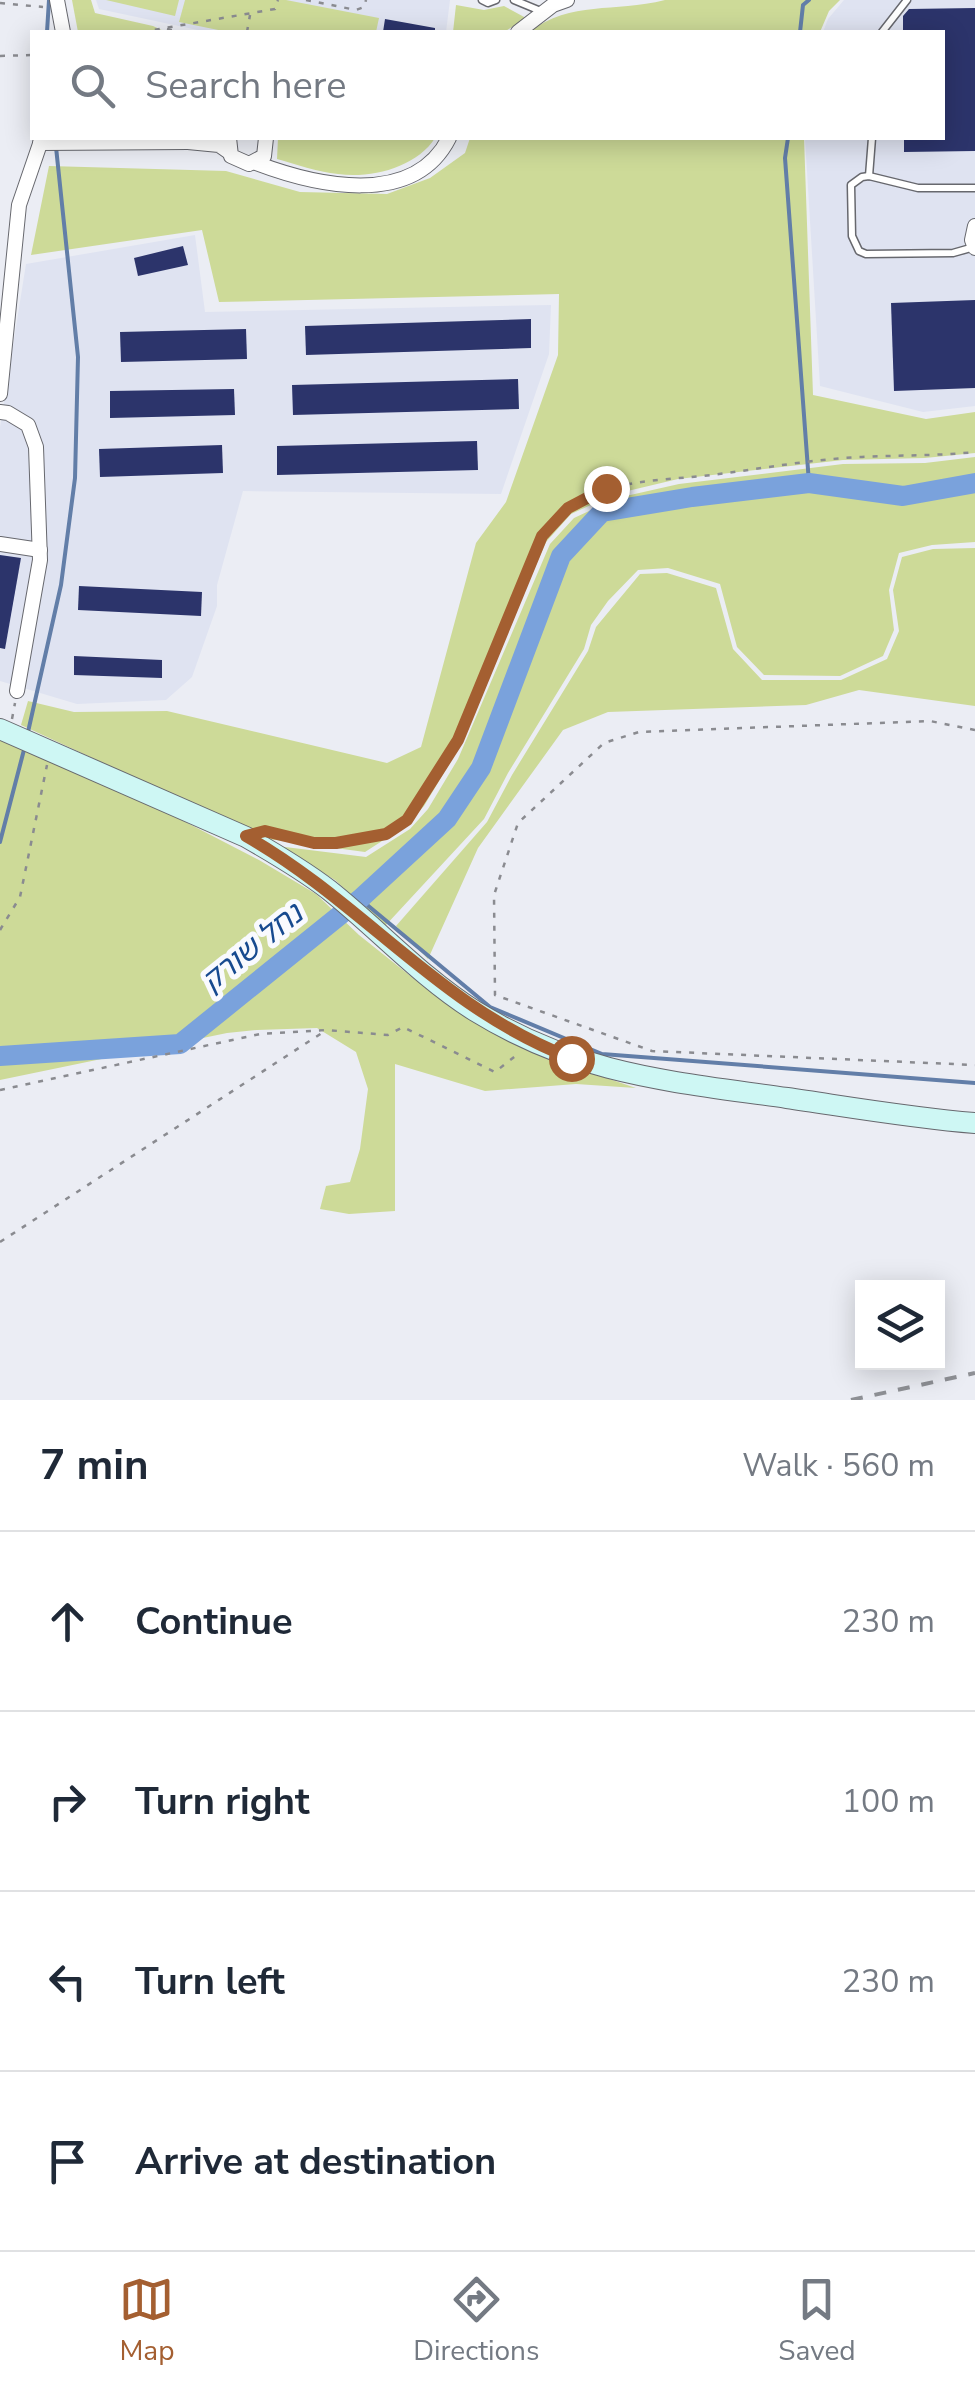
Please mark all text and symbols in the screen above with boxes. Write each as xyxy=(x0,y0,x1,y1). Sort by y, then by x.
search box xyxy=(30,30,945,140)
icon: search xyxy=(65,58,120,113)
text: Search here xyxy=(145,60,346,111)
route end xyxy=(584,466,630,512)
water label: נחל שורק xyxy=(193,893,313,1002)
route start xyxy=(549,1036,595,1082)
map controls xyxy=(855,1280,945,1370)
button: layers xyxy=(855,1280,945,1370)
text: 7 min xyxy=(40,1437,149,1494)
text: Walk · 560 m xyxy=(742,1444,935,1487)
icon: ahead xyxy=(40,1594,95,1649)
text: Continue xyxy=(135,1596,293,1647)
text: 230 m xyxy=(842,1600,935,1643)
icon: right xyxy=(40,1774,95,1829)
text: Turn right xyxy=(135,1776,310,1827)
text: 100 m xyxy=(842,1780,935,1823)
icon: left xyxy=(40,1954,95,2009)
text: Turn left xyxy=(135,1956,285,2007)
text: 230 m xyxy=(842,1960,935,2003)
icon: arrive xyxy=(40,2134,95,2189)
text: Arrive at destination xyxy=(135,2136,496,2187)
tab: Map xyxy=(119,2272,174,2370)
tab: Directions xyxy=(413,2272,539,2370)
tab: Saved xyxy=(778,2272,856,2370)

